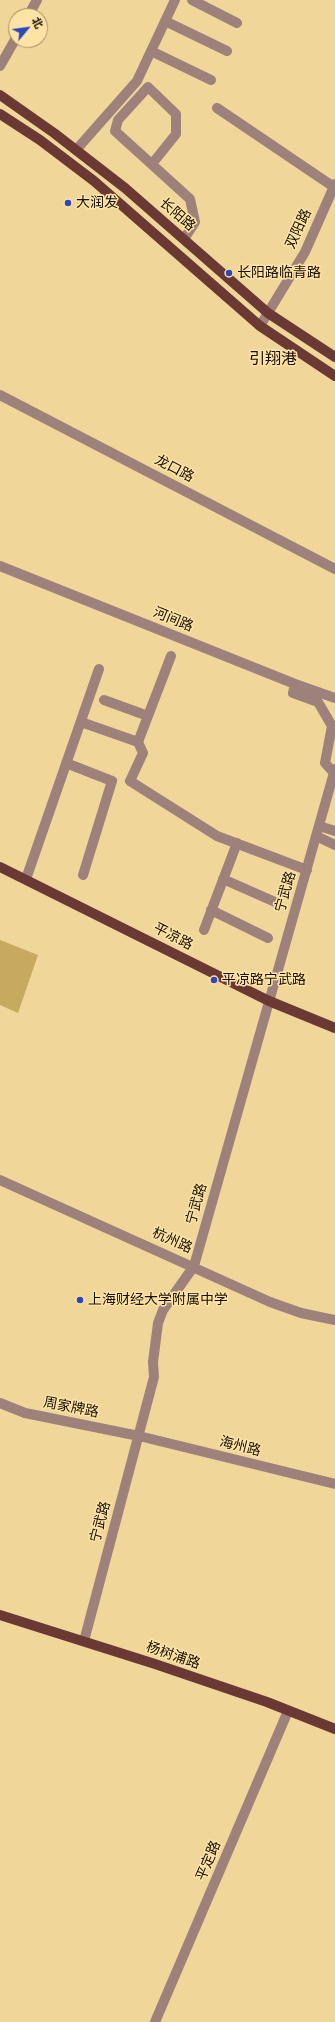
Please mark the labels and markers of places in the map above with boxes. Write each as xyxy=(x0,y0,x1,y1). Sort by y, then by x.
place label: 大润发 xyxy=(76,195,118,211)
marker: 大润发 xyxy=(63,198,73,208)
place label: 长阳路临青路 xyxy=(237,265,321,281)
marker: 长阳路临青路 xyxy=(224,268,234,278)
place label: 平凉路宁武路 xyxy=(222,972,306,988)
marker: 平凉路宁武路 xyxy=(209,975,219,985)
place label: 上海财经大学附属中学 xyxy=(88,1292,228,1308)
marker: 上海财经大学附属中学 xyxy=(75,1295,85,1305)

